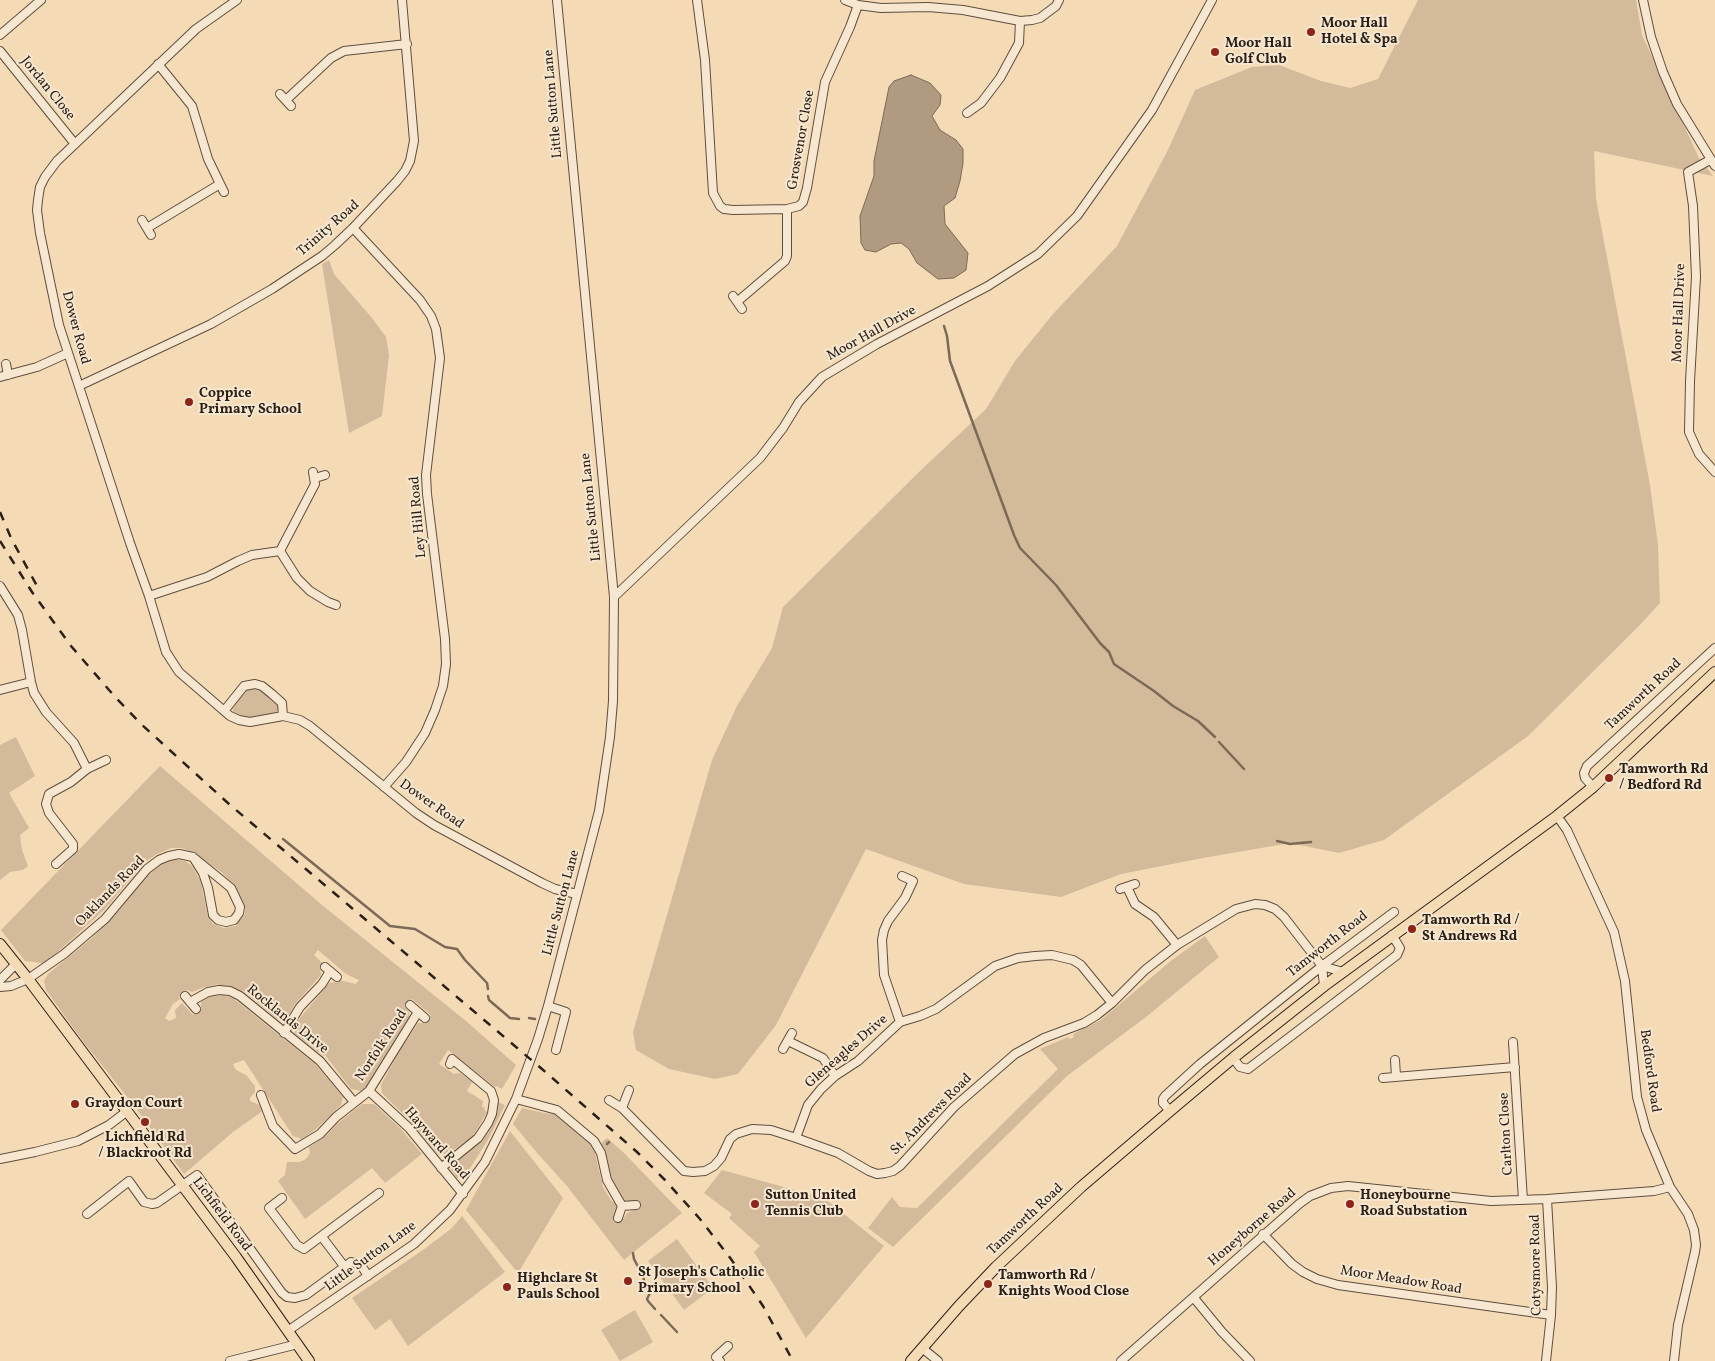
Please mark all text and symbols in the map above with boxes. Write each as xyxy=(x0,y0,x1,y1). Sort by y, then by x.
place label: Moor Hall Hotel & Spa xyxy=(1321,16,1398,48)
marker: Moor Hall Hotel & Spa xyxy=(1305,26,1317,38)
place label: Moor Hall Golf Club xyxy=(1225,36,1292,68)
marker: Moor Hall Golf Club xyxy=(1209,46,1221,58)
street label: Little Sutton Lane xyxy=(541,49,567,159)
street label: Jordan Close xyxy=(16,54,78,124)
street label: Grosvenor Close xyxy=(785,89,819,191)
street label: Trinity Road xyxy=(294,197,364,261)
street label: Moor Hall Drive xyxy=(1670,263,1690,363)
street label: Dower Road xyxy=(57,290,93,366)
street label: Moor Hall Drive xyxy=(825,303,919,365)
place label: Coppice Primary School xyxy=(199,386,302,418)
marker: Coppice Primary School xyxy=(183,396,195,408)
street label: Little Sutton Lane xyxy=(578,452,606,562)
street label: Ley Hill Road xyxy=(407,475,431,559)
street label: Tamworth Road xyxy=(1602,655,1686,735)
place label: Tamworth Rd / Bedford Rd xyxy=(1619,762,1708,794)
marker: Tamworth Rd / Bedford Rd xyxy=(1603,772,1615,784)
street label: Dower Road xyxy=(395,777,467,833)
street label: Little Sutton Lane xyxy=(540,848,584,958)
street label: Oaklands Road xyxy=(73,853,149,931)
street label: Tamworth Road xyxy=(1284,908,1372,982)
place label: Tamworth Rd / St Andrews Rd xyxy=(1422,913,1520,946)
marker: Tamworth Rd / St Andrews Rd xyxy=(1406,923,1418,935)
street label: Rocklands Drive xyxy=(243,982,331,1058)
street label: Norfolk Road xyxy=(353,1007,411,1085)
street label: Gleneagles Drive xyxy=(802,1012,892,1092)
street label: Bedford Road xyxy=(1635,1028,1663,1114)
street label: St. Andrews Road xyxy=(888,1071,976,1159)
street label: Carlton Close xyxy=(1496,1092,1518,1176)
place label: Graydon Court xyxy=(85,1096,182,1112)
marker: Graydon Court xyxy=(69,1098,81,1110)
street label: Hayward Road xyxy=(400,1104,472,1184)
marker: Lichfield Rd / Blackroot Rd xyxy=(139,1116,151,1128)
place label: Lichfield Rd / Blackroot Rd xyxy=(98,1130,192,1162)
street label: Lichfield Road xyxy=(188,1175,254,1255)
street label: Tamworth Road xyxy=(984,1180,1068,1260)
street label: Honeyborne Road xyxy=(1206,1185,1300,1271)
place label: Sutton United Tennis Club xyxy=(765,1188,856,1220)
place label: Honeybourne Road Substation xyxy=(1360,1188,1467,1220)
marker: Sutton United Tennis Club xyxy=(749,1198,761,1210)
marker: Honeybourne Road Substation xyxy=(1344,1198,1356,1210)
street label: Cotysmore Road xyxy=(1528,1214,1546,1316)
street label: Little Sutton Lane xyxy=(322,1218,420,1296)
street label: Moor Meadow Road xyxy=(1339,1263,1463,1299)
place label: St Joseph's Catholic Primary School xyxy=(638,1265,764,1298)
place label: Tamworth Rd / Knights Wood Close xyxy=(998,1268,1129,1300)
place label: Highclare St Pauls School xyxy=(517,1271,600,1304)
marker: St Joseph's Catholic Primary School xyxy=(622,1275,634,1287)
marker: Tamworth Rd / Knights Wood Close xyxy=(982,1278,994,1290)
marker: Highclare St Pauls School xyxy=(501,1281,513,1293)

